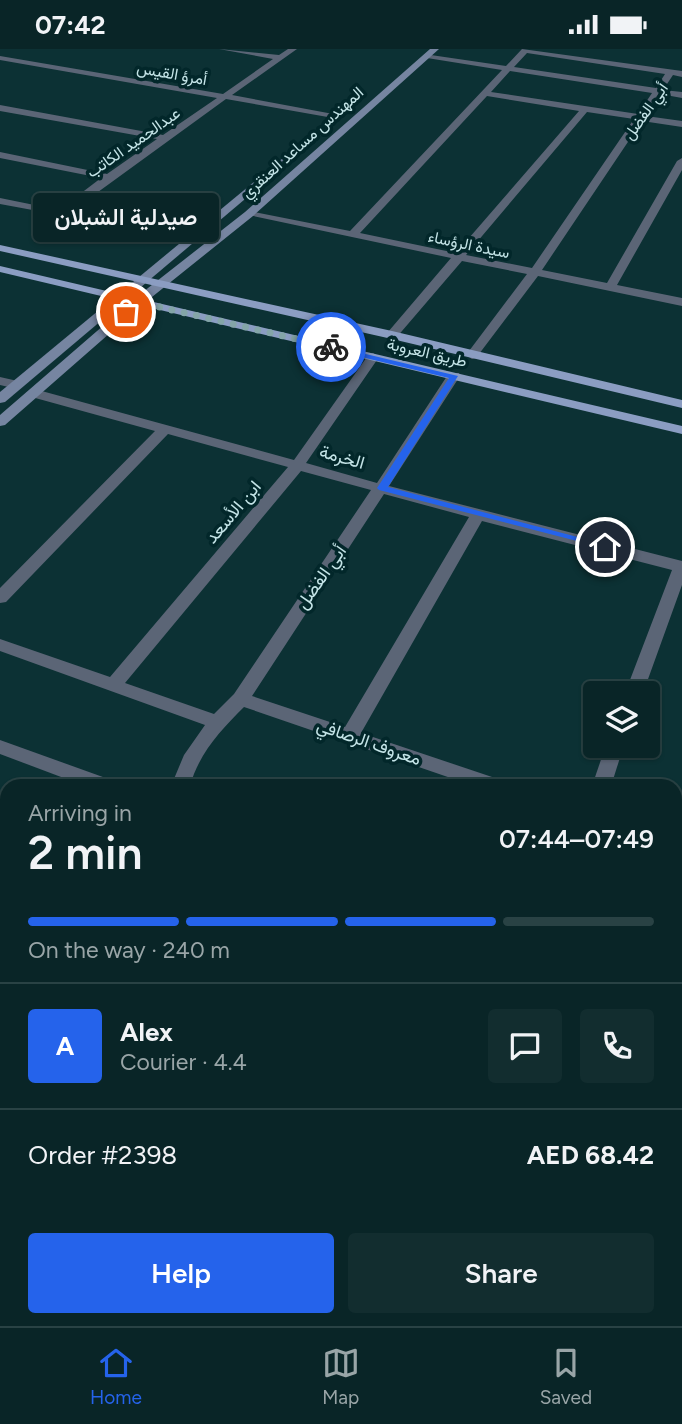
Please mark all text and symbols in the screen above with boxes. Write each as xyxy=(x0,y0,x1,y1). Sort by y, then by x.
text: 07:42 xyxy=(35,9,106,41)
street label: أمرؤ القيس xyxy=(135,58,209,90)
street label: أبي الفضل xyxy=(619,79,675,146)
street label: المهندس مساعد العنقري xyxy=(237,83,370,205)
street label: عبدالحميد الكاتب xyxy=(83,103,184,182)
callout: صيدلية الشبلان xyxy=(33,193,219,242)
text: صيدلية الشبلان xyxy=(54,203,198,231)
street label: سيدة الرؤساء xyxy=(426,227,511,263)
pin xyxy=(96,282,156,342)
icon: bag xyxy=(107,293,145,331)
courier xyxy=(296,312,366,382)
icon: bike xyxy=(312,328,350,366)
street label: طريق العروبة xyxy=(385,334,469,372)
street label: الخرمة xyxy=(317,440,367,474)
street label: ابن الأسعد xyxy=(200,476,266,548)
pin xyxy=(575,517,635,577)
icon: home xyxy=(586,528,624,566)
street label: أبي الفضل xyxy=(291,541,354,616)
map controls xyxy=(583,681,660,758)
button: layers xyxy=(583,681,660,758)
street label: معروف الرصافي xyxy=(312,714,424,774)
text: Arriving in xyxy=(28,799,132,827)
text: 07:44–07:49 xyxy=(499,823,654,855)
text: 2 min xyxy=(28,825,143,881)
text: On the way · 240 m xyxy=(28,936,230,964)
button: chat xyxy=(488,1009,562,1083)
button: phone xyxy=(580,1009,654,1083)
text: Alex xyxy=(120,1016,173,1048)
text: A xyxy=(56,1030,74,1062)
text: Courier · 4.4 xyxy=(120,1048,247,1076)
text: Order #2398 xyxy=(28,1139,177,1171)
text: AED 68.42 xyxy=(527,1139,654,1171)
button: Help xyxy=(28,1233,334,1313)
button: Share xyxy=(348,1233,654,1313)
tab: Home xyxy=(90,1344,142,1409)
tab: Map xyxy=(322,1344,360,1409)
tab: Saved xyxy=(540,1344,592,1409)

